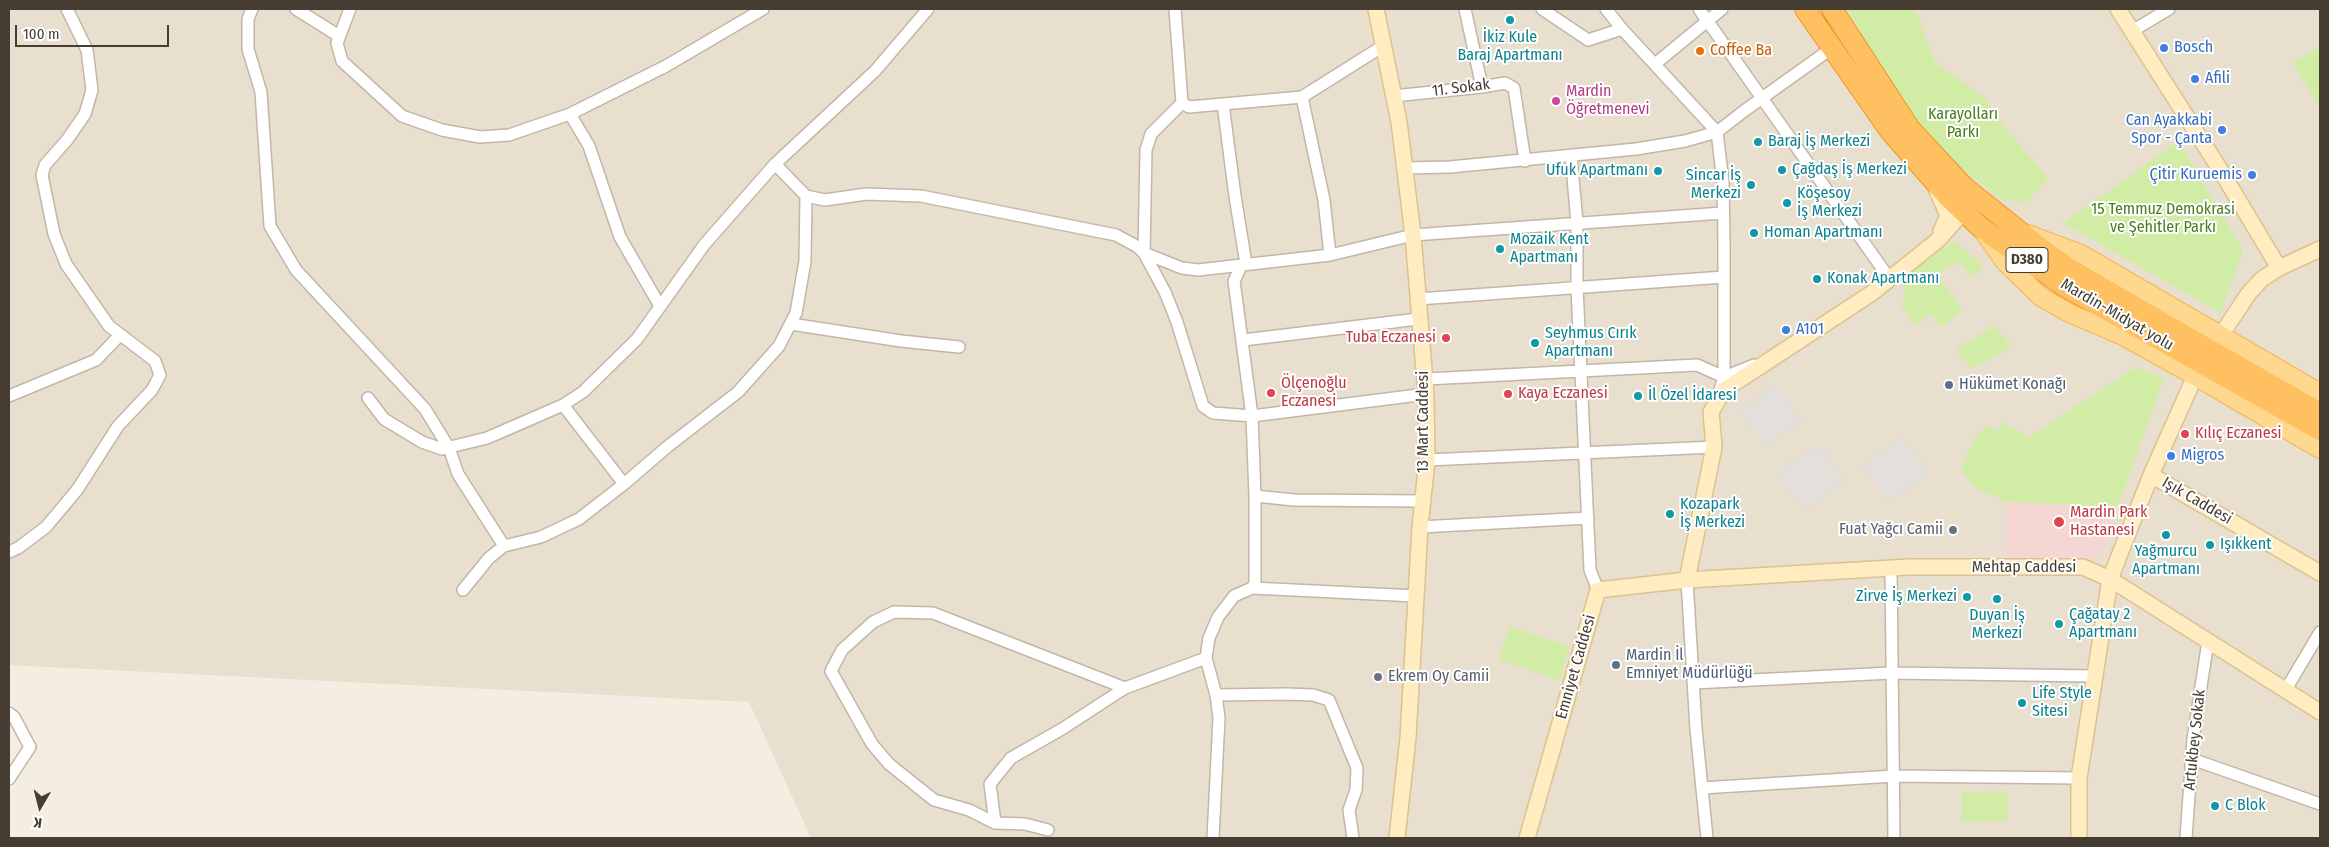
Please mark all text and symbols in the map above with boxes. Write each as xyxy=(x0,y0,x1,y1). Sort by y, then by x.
marker: İkiz Kule Baraj Apartmanı xyxy=(1504,14,1516,26)
scale bar xyxy=(18,15,171,47)
text: 100 m xyxy=(23,25,60,43)
place label: İkiz Kule Baraj Apartmanı xyxy=(1457,28,1563,66)
place label: Bosch xyxy=(2174,38,2213,58)
place label: Coffee Ba xyxy=(1710,41,1772,61)
marker: Bosch xyxy=(2158,42,2170,54)
marker: Coffee Ba xyxy=(1694,45,1706,57)
place label: Afili xyxy=(2205,69,2230,89)
marker: Afili xyxy=(2189,73,2201,85)
street label: 11. Sokak xyxy=(1431,75,1491,101)
place label: Mardin Öğretmenevi xyxy=(1566,82,1649,120)
marker: Mardin Öğretmenevi xyxy=(1550,95,1562,107)
park label: Karayolları Parkı xyxy=(1928,105,1998,143)
place label: Can Ayakkabi Spor - Çanta xyxy=(2126,111,2212,149)
marker: Can Ayakkabi Spor - Çanta xyxy=(2216,124,2228,136)
place label: Baraj İş Merkezi xyxy=(1768,132,1870,152)
marker: Baraj İş Merkezi xyxy=(1752,136,1764,148)
place label: Çağdaş İş Merkezi xyxy=(1792,160,1907,180)
place label: Ufuk Apartmanı xyxy=(1546,161,1648,181)
marker: Çağdaş İş Merkezi xyxy=(1776,164,1788,176)
marker: Ufuk Apartmanı xyxy=(1652,165,1664,177)
place label: Çitir Kuruemis xyxy=(2150,165,2242,185)
place label: Sincar İş Merkezi xyxy=(1686,166,1741,204)
marker: Çitir Kuruemis xyxy=(2246,169,2258,181)
marker: Sincar İş Merkezi xyxy=(1745,179,1757,191)
place label: Köşesoy İş Merkezi xyxy=(1797,184,1862,222)
marker: Köşesoy İş Merkezi xyxy=(1781,197,1793,209)
park label: 15 Temmuz Demokrasi ve Şehitler Parkı xyxy=(2091,200,2235,238)
place label: Homan Apartmanı xyxy=(1764,223,1882,243)
marker: Homan Apartmanı xyxy=(1748,227,1760,239)
place label: Mozaik Kent Apartmanı xyxy=(1510,230,1589,268)
marker: Mozaik Kent Apartmanı xyxy=(1494,243,1506,255)
road number: D380 xyxy=(2006,248,2048,272)
place label: Konak Apartmanı xyxy=(1827,269,1939,289)
marker: Konak Apartmanı xyxy=(1811,273,1823,285)
street label: Mardin-Midyat yolu xyxy=(2057,275,2177,355)
place label: A101 xyxy=(1796,320,1824,340)
place label: Seyhmus Cırık Apartmanı xyxy=(1545,324,1637,362)
marker: A101 xyxy=(1780,324,1792,336)
place label: Tuba Eczanesi xyxy=(1346,328,1436,348)
marker: Tuba Eczanesi xyxy=(1440,332,1452,344)
marker: Seyhmus Cırık Apartmanı xyxy=(1529,337,1541,349)
street label: 13 Mart Caddesi xyxy=(1414,371,1434,473)
place label: Ölçenoğlu Eczanesi xyxy=(1281,374,1347,412)
place label: Hükümet Konağı xyxy=(1959,375,2066,395)
marker: Hükümet Konağı xyxy=(1943,379,1955,391)
place label: Kaya Eczanesi xyxy=(1518,384,1608,404)
place label: İl Özel İdaresi xyxy=(1648,386,1737,406)
marker: Ölçenoğlu Eczanesi xyxy=(1265,387,1277,399)
marker: Kaya Eczanesi xyxy=(1502,388,1514,400)
marker: İl Özel İdaresi xyxy=(1632,390,1644,402)
place label: Kılıç Eczanesi xyxy=(2195,424,2282,444)
marker: Kılıç Eczanesi xyxy=(2179,428,2191,440)
place label: Migros xyxy=(2181,446,2224,466)
marker: Migros xyxy=(2165,450,2177,462)
street label: Işık Caddesi xyxy=(2158,473,2236,529)
place label: Kozapark İş Merkezi xyxy=(1680,495,1745,533)
place label: Mardin Park Hastanesi xyxy=(2070,503,2148,541)
marker: Kozapark İş Merkezi xyxy=(1664,508,1676,520)
marker: Mardin Park Hastanesi xyxy=(2052,515,2066,529)
place label: Fuat Yağcı Camii xyxy=(1839,520,1943,540)
marker: Fuat Yağcı Camii xyxy=(1947,524,1959,536)
marker: Yağmurcu Apartmanı xyxy=(2160,529,2172,541)
place label: Işıkkent xyxy=(2220,535,2271,555)
marker: Işıkkent xyxy=(2204,539,2216,551)
place label: Yağmurcu Apartmanı xyxy=(2132,542,2200,580)
street label: Mehtap Caddesi xyxy=(1972,558,2076,578)
place label: Zirve İş Merkezi xyxy=(1856,587,1957,607)
marker: Zirve İş Merkezi xyxy=(1961,591,1973,603)
marker: Duyan İş Merkezi xyxy=(1991,593,2003,605)
place label: Çağatay 2 Apartmanı xyxy=(2069,605,2137,643)
place label: Duyan İş Merkezi xyxy=(1969,606,2025,644)
street label: Emniyet Caddesi xyxy=(1552,613,1600,721)
marker: Çağatay 2 Apartmanı xyxy=(2053,618,2065,630)
place label: Mardin İl Emniyet Müdürlüğü xyxy=(1626,646,1753,684)
marker: Mardin İl Emniyet Müdürlüğü xyxy=(1610,659,1622,671)
place label: Ekrem Oy Camii xyxy=(1388,667,1489,687)
marker: Ekrem Oy Camii xyxy=(1372,671,1384,683)
place label: Life Style Sitesi xyxy=(2032,684,2092,722)
street label: Artukbey Sokak xyxy=(2180,689,2210,791)
marker: Life Style Sitesi xyxy=(2016,697,2028,709)
north arrow xyxy=(15,782,65,832)
place label: C Blok xyxy=(2225,796,2266,816)
marker: C Blok xyxy=(2209,800,2221,812)
text: K xyxy=(33,813,43,831)

